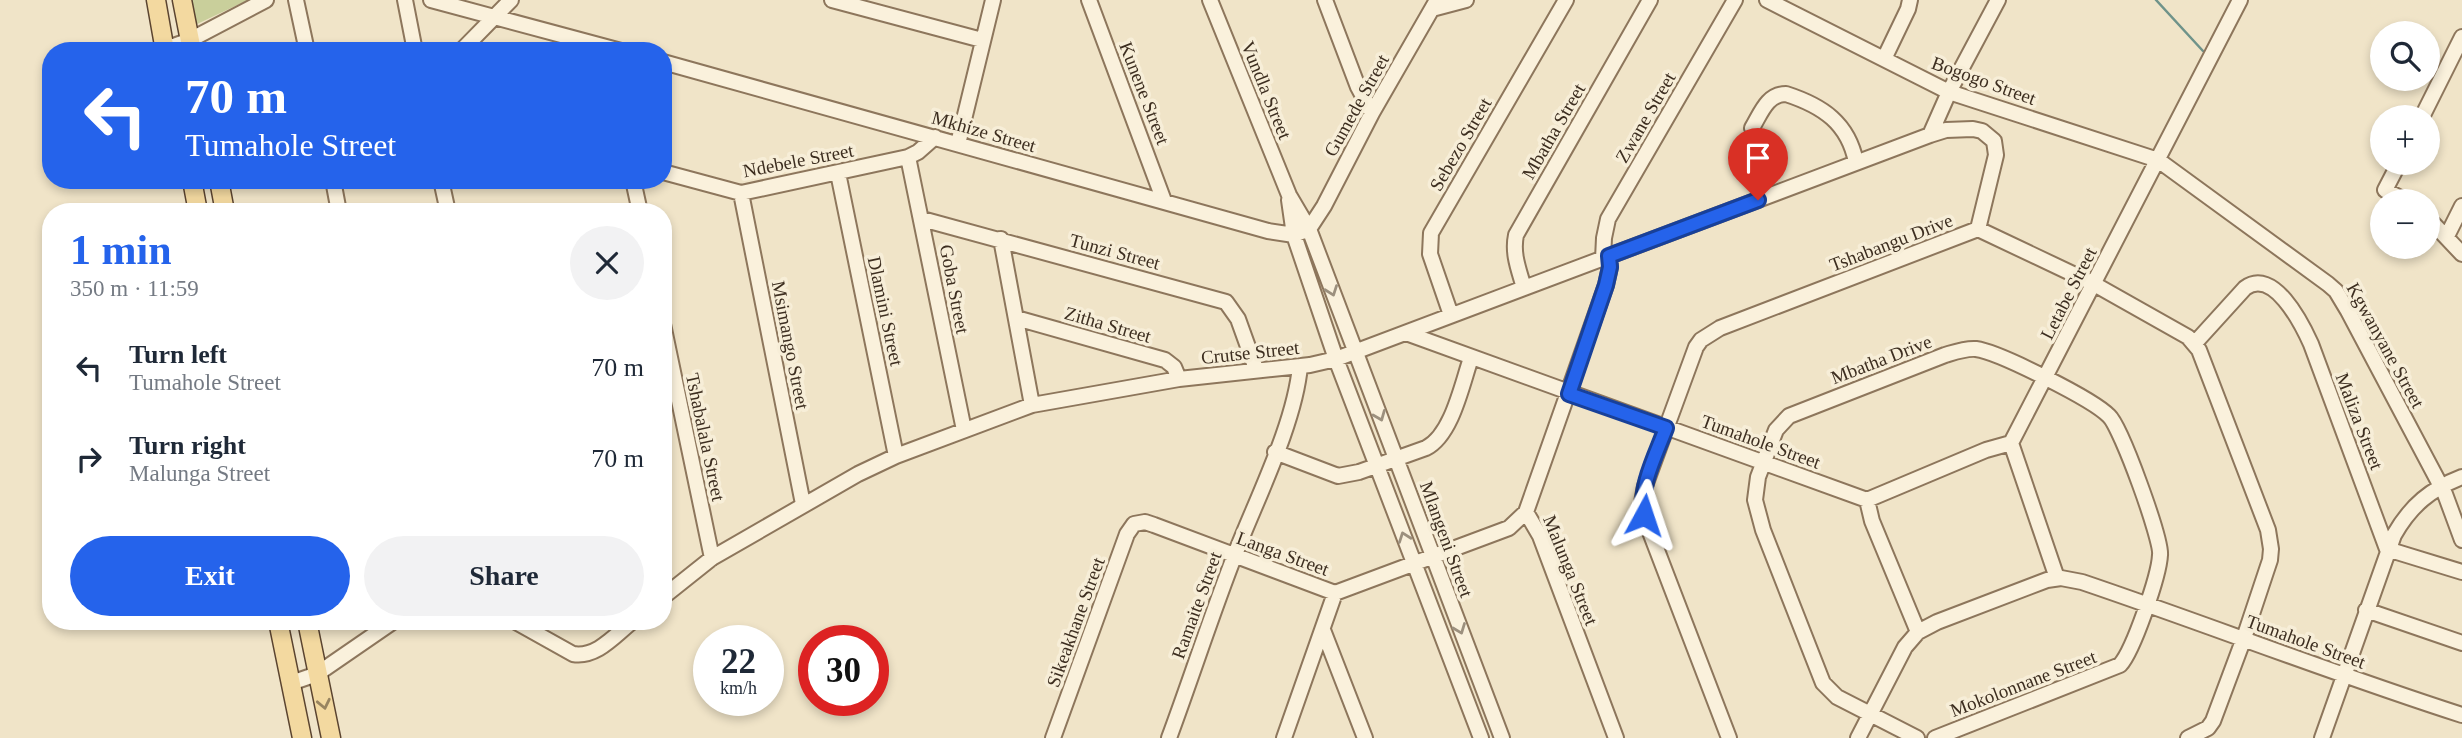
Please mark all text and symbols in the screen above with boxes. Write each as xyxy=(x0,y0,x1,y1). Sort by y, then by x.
map controls xyxy=(2370,21,2440,259)
button: search xyxy=(2370,21,2440,91)
street label: Vundla Street xyxy=(1237,38,1296,143)
street label: Kunene Street xyxy=(1115,39,1174,148)
street label: Gumede Street xyxy=(1320,50,1393,160)
street label: Bogogo Street xyxy=(1929,52,2039,109)
street label: Zwane Street xyxy=(1611,68,1680,166)
text: 70 m xyxy=(185,69,287,124)
icon: left xyxy=(70,70,161,161)
street label: Mbatha Street xyxy=(1518,79,1590,183)
street label: Sebezo Street xyxy=(1425,93,1496,195)
button: + xyxy=(2370,105,2440,175)
street label: Mkhize Street xyxy=(929,107,1039,157)
text: Tumahole Street xyxy=(185,127,396,163)
pin xyxy=(1728,128,1788,200)
street label: Ndebele Street xyxy=(741,139,856,182)
icon: arrive xyxy=(1739,139,1777,177)
button: − xyxy=(2370,189,2440,259)
street label: Tshabangu Drive xyxy=(1827,209,1956,276)
button: close xyxy=(570,226,644,300)
text: 1 min xyxy=(70,227,172,273)
street label: Tunzi Street xyxy=(1067,229,1163,274)
street label: Goba Street xyxy=(936,243,974,336)
street label: Letabe Street xyxy=(2036,243,2101,343)
street label: Dlamini Street xyxy=(864,254,908,368)
text: 350 m · 11:59 xyxy=(70,276,199,301)
street label: Msimango Street xyxy=(768,279,813,412)
street label: Kgwanyane Street xyxy=(2342,279,2429,412)
one-way arrow xyxy=(1323,285,1337,297)
street label: Zitha Street xyxy=(1062,302,1154,347)
street label: Mbatha Drive xyxy=(1828,331,1934,388)
street label: Crutse Street xyxy=(1200,337,1301,368)
text: Turn left xyxy=(129,340,227,369)
icon: left xyxy=(70,349,108,387)
text: 70 m xyxy=(591,353,644,382)
text: Tumahole Street xyxy=(129,370,281,395)
street label: Maliza Street xyxy=(2331,370,2388,473)
street label: Tshabalala Street xyxy=(682,371,729,504)
one-way arrow xyxy=(1372,410,1386,422)
street label: Tumahole Street xyxy=(1698,410,1824,473)
text: Turn right xyxy=(129,431,246,460)
icon: right xyxy=(70,440,108,478)
text: 70 m xyxy=(591,444,644,473)
text: Malunga Street xyxy=(129,461,270,486)
street label: Mlangeni Street xyxy=(1416,478,1477,601)
position arrow xyxy=(1607,478,1681,552)
street label: Malunga Street xyxy=(1539,512,1602,629)
street label: Langa Street xyxy=(1234,527,1332,580)
one-way arrow xyxy=(1398,532,1412,544)
button: Exit xyxy=(70,536,350,616)
button: Share xyxy=(364,536,644,616)
street label: Ramaite Street xyxy=(1167,548,1226,662)
street label: Sikeakhane Street xyxy=(1042,554,1109,690)
street label: Tumahole Street xyxy=(2243,610,2369,673)
one-way arrow xyxy=(1452,623,1466,635)
speed limit sign: 30 xyxy=(798,625,889,716)
text: 22 xyxy=(721,642,756,681)
street label: Mokolonnane Street xyxy=(1947,646,2100,721)
text: km/h xyxy=(720,678,757,698)
one-way arrow xyxy=(315,698,330,710)

